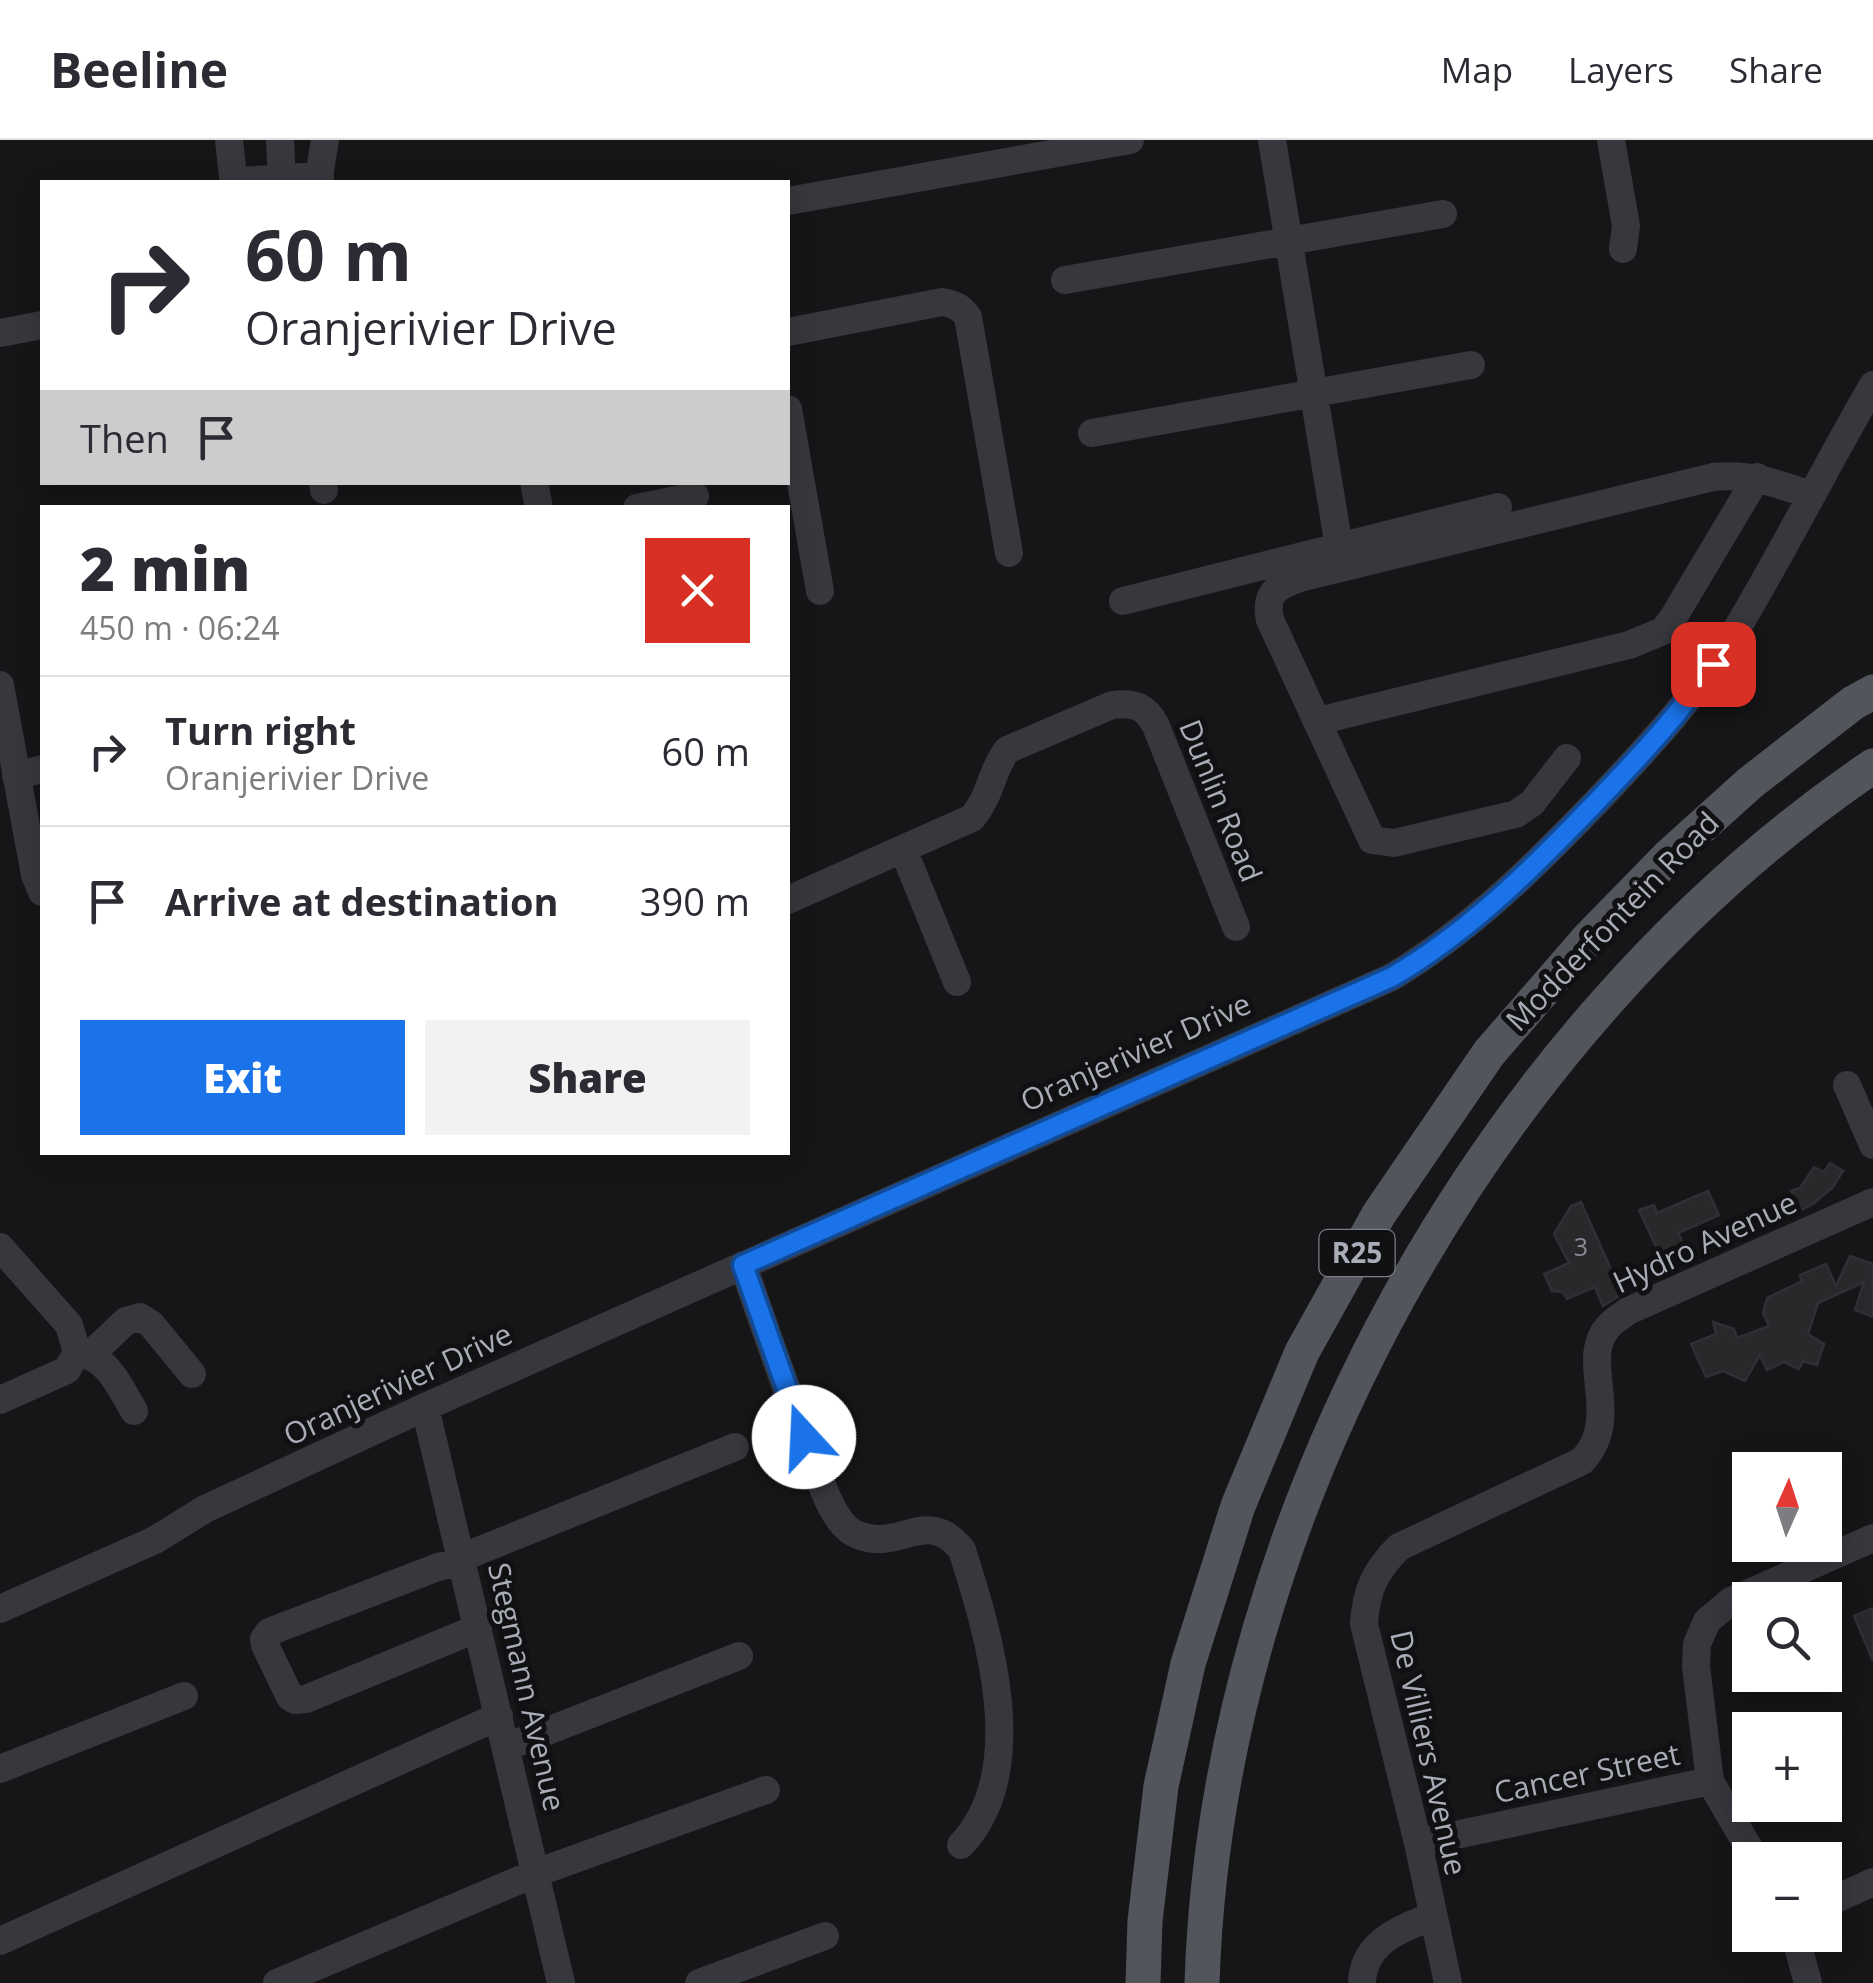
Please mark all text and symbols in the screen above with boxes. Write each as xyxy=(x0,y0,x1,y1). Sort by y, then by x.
text: Beeline xyxy=(50,37,228,102)
text: Map xyxy=(1441,46,1513,93)
text: Layers xyxy=(1568,46,1674,93)
text: Share xyxy=(1729,46,1823,93)
text: 60 m xyxy=(245,206,412,302)
icon: right xyxy=(80,220,210,350)
text: Oranjerivier Drive xyxy=(245,297,617,358)
icon: arrive xyxy=(189,410,244,465)
text: Then xyxy=(80,412,169,464)
text: 2 min xyxy=(80,527,250,609)
button: close xyxy=(645,538,750,643)
text: 450 m · 06:24 xyxy=(80,606,279,649)
pin xyxy=(1671,622,1756,707)
icon: arrive xyxy=(1686,637,1741,692)
text: Turn right xyxy=(165,704,356,756)
street label: Dunlin Road xyxy=(1170,713,1273,888)
icon: right xyxy=(80,724,135,779)
text: 60 m xyxy=(661,725,750,777)
text: Oranjerivier Drive xyxy=(165,756,429,799)
street label: Modderfontein Road xyxy=(1496,802,1727,1040)
icon: arrive xyxy=(80,874,135,929)
text: Arrive at destination xyxy=(165,875,559,927)
text: 390 m xyxy=(640,875,750,927)
street label: Oranjerivier Drive xyxy=(1014,983,1257,1121)
button: Exit xyxy=(80,1020,405,1135)
button: Share xyxy=(425,1020,750,1135)
street label: Hydro Avenue xyxy=(1606,1181,1803,1302)
house number: 3 xyxy=(1574,1229,1588,1263)
road number: R25 xyxy=(1320,1230,1394,1276)
street label: Oranjerivier Drive xyxy=(276,1313,518,1455)
position arrow xyxy=(752,1385,856,1489)
north arrow xyxy=(1732,1452,1842,1562)
map controls xyxy=(1732,1452,1842,1952)
street label: Stegmann Avenue xyxy=(479,1558,576,1815)
button: search xyxy=(1732,1582,1842,1692)
street label: De Villiers Avenue xyxy=(1381,1626,1478,1879)
button: + xyxy=(1732,1712,1842,1822)
street label: Cancer Street xyxy=(1490,1733,1683,1812)
button: − xyxy=(1732,1842,1842,1952)

